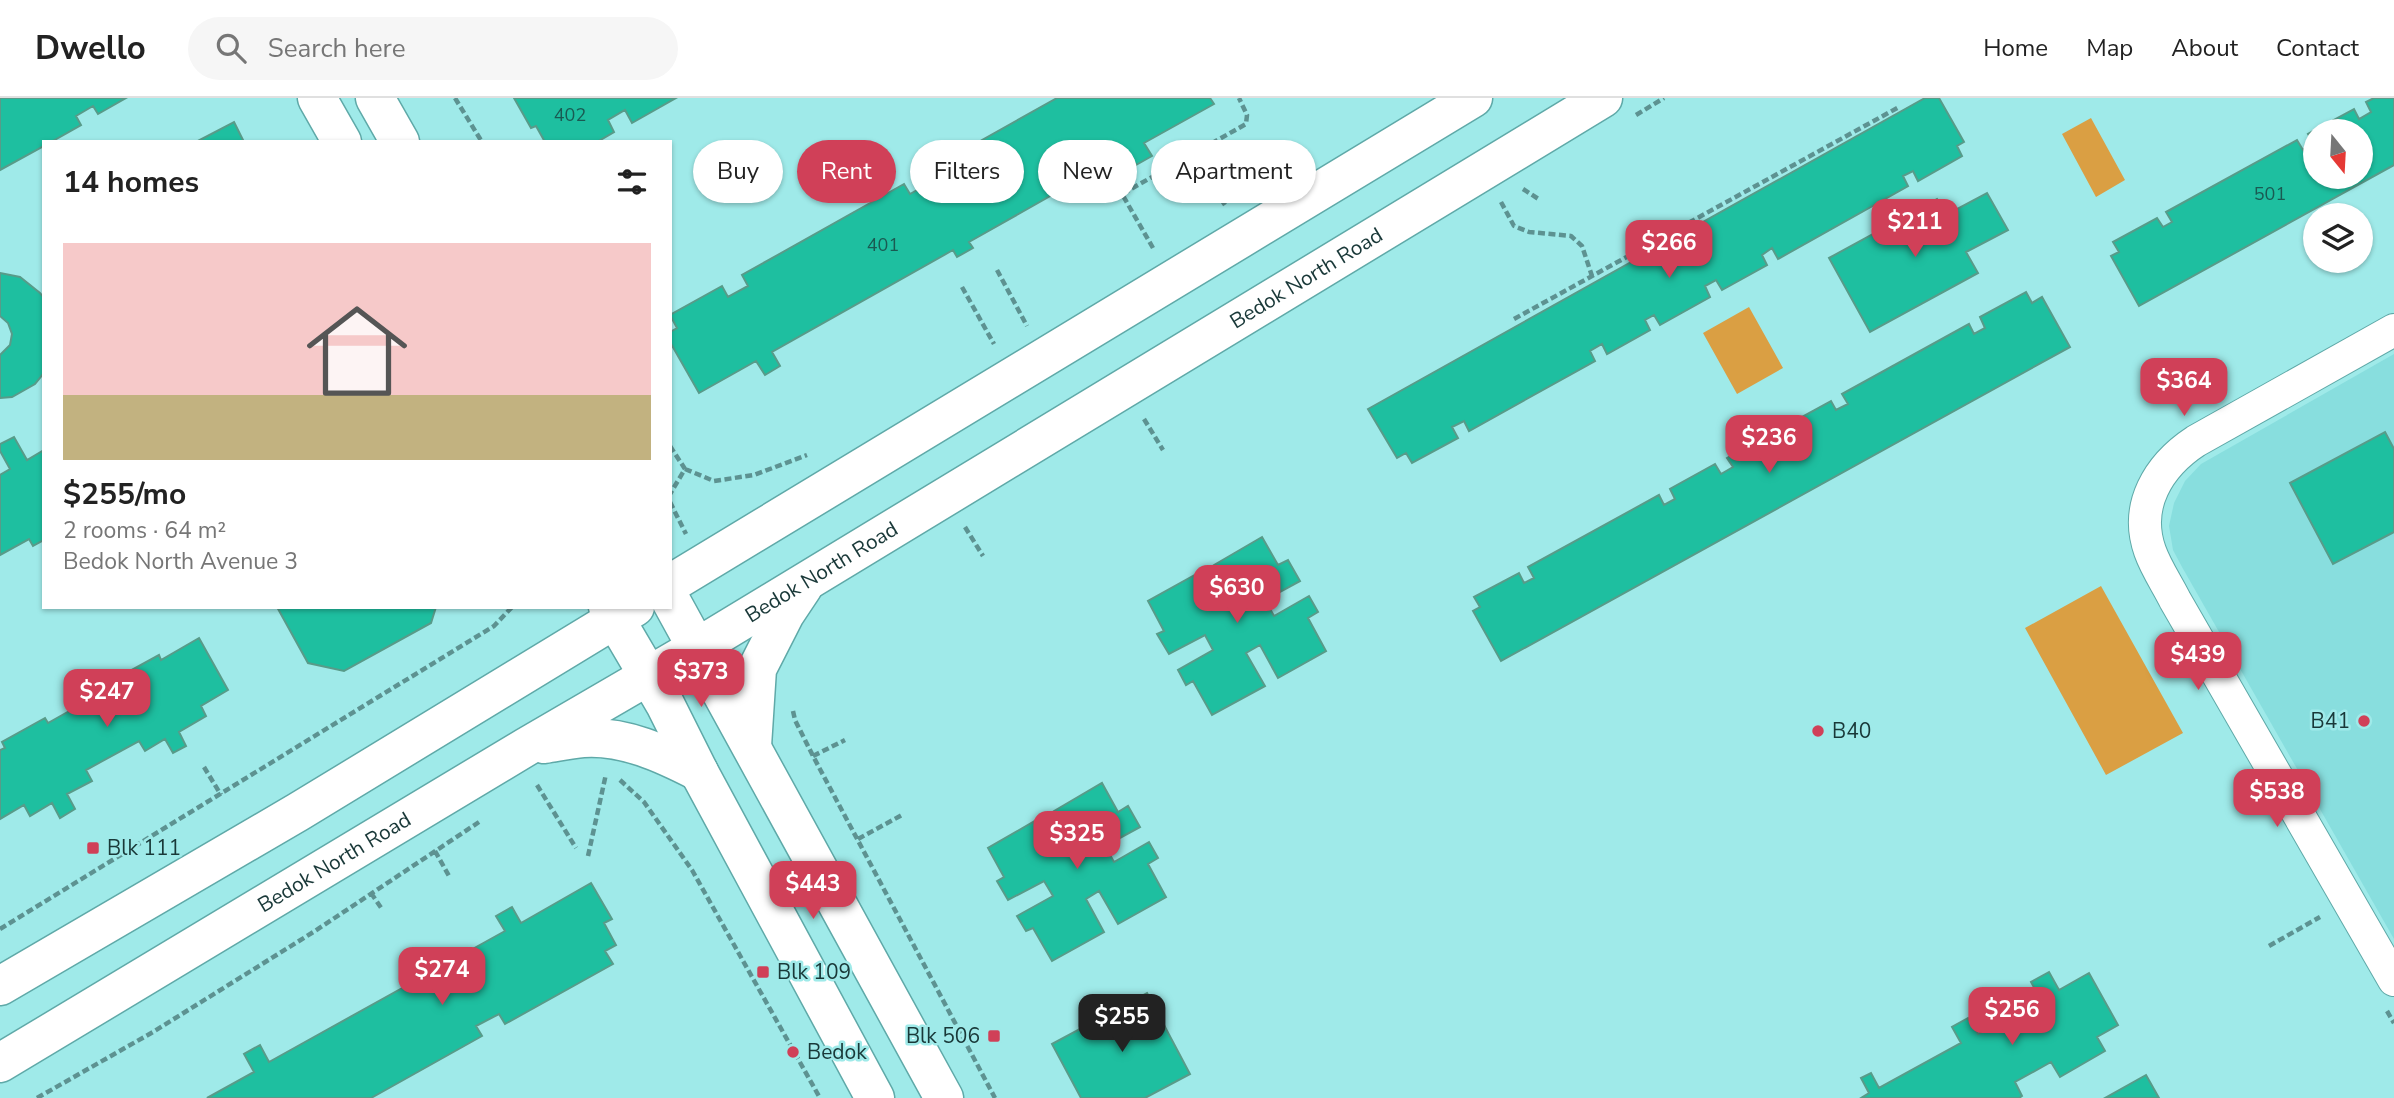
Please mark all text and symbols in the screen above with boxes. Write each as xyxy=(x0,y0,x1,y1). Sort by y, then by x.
search box xyxy=(188,17,678,80)
text: Dwello xyxy=(35,26,146,71)
icon: search xyxy=(212,29,250,67)
text: Search here xyxy=(268,31,406,66)
text: Home xyxy=(1983,32,2048,64)
text: Map xyxy=(2086,32,2133,64)
text: About xyxy=(2171,32,2238,64)
text: Contact xyxy=(2276,32,2359,64)
house number: 402 xyxy=(554,103,586,127)
north arrow xyxy=(2303,119,2373,189)
map controls xyxy=(2303,119,2373,273)
chip: Buy xyxy=(693,140,783,203)
chip: Rent xyxy=(797,140,896,203)
chip: Filters xyxy=(910,140,1024,203)
chip: New xyxy=(1038,140,1137,203)
chip: Apartment xyxy=(1151,140,1316,203)
text: 14 homes xyxy=(63,162,199,203)
icon: filters xyxy=(613,163,651,201)
house number: 501 xyxy=(2254,182,2286,206)
pin: $211 xyxy=(1874,200,1956,259)
button: layers xyxy=(2303,203,2373,273)
text: $211 xyxy=(1887,206,1943,237)
pin: $266 xyxy=(1628,220,1710,280)
street label: Bedok North Road xyxy=(1225,221,1388,335)
text: $266 xyxy=(1641,227,1697,258)
house number: 401 xyxy=(867,233,899,257)
icon: home xyxy=(294,288,420,414)
pin: $364 xyxy=(2143,358,2225,418)
text: $364 xyxy=(2156,365,2212,396)
pin: $236 xyxy=(1728,416,1810,475)
text: $236 xyxy=(1741,422,1797,453)
text: $255/mo xyxy=(63,474,186,515)
text: 2 rooms · 64 m² xyxy=(63,515,226,546)
street label: Bedok North Road xyxy=(740,515,903,629)
text: Bedok North Avenue 3 xyxy=(63,546,298,577)
pin: $630 xyxy=(1196,566,1278,625)
text: $630 xyxy=(1209,572,1265,603)
pin: $439 xyxy=(2157,632,2239,692)
text: $439 xyxy=(2170,639,2226,670)
pin: $373 xyxy=(660,650,742,709)
text: $373 xyxy=(673,656,729,687)
pin: $247 xyxy=(66,670,148,729)
text: $247 xyxy=(79,676,135,707)
place label: B41 xyxy=(2311,707,2350,735)
marker: B41 xyxy=(2356,713,2372,729)
place label: B40 xyxy=(1832,717,1871,745)
marker: B40 xyxy=(1810,723,1826,739)
pin: $538 xyxy=(2236,770,2318,829)
text: $538 xyxy=(2249,776,2305,807)
street label: Bedok North Road xyxy=(252,805,416,919)
pin: $325 xyxy=(1036,812,1118,871)
text: $325 xyxy=(1049,818,1105,849)
place label: Blk 111 xyxy=(107,834,181,862)
marker: Blk 111 xyxy=(85,840,101,856)
pin: $443 xyxy=(772,862,854,921)
text: $443 xyxy=(785,868,841,899)
pin: $274 xyxy=(401,948,483,1007)
text: $274 xyxy=(414,954,470,985)
place label: Blk 109 xyxy=(777,958,851,986)
marker: Blk 109 xyxy=(755,964,771,980)
pin: $256 xyxy=(1971,988,2053,1047)
text: $256 xyxy=(1984,994,2040,1025)
pin: $255 xyxy=(1081,995,1163,1054)
text: $255 xyxy=(1094,1001,1150,1032)
place label: Blk 506 xyxy=(906,1022,980,1050)
marker: Blk 506 xyxy=(986,1028,1002,1044)
place label: Bedok xyxy=(807,1038,867,1066)
marker: Bedok xyxy=(785,1044,801,1060)

